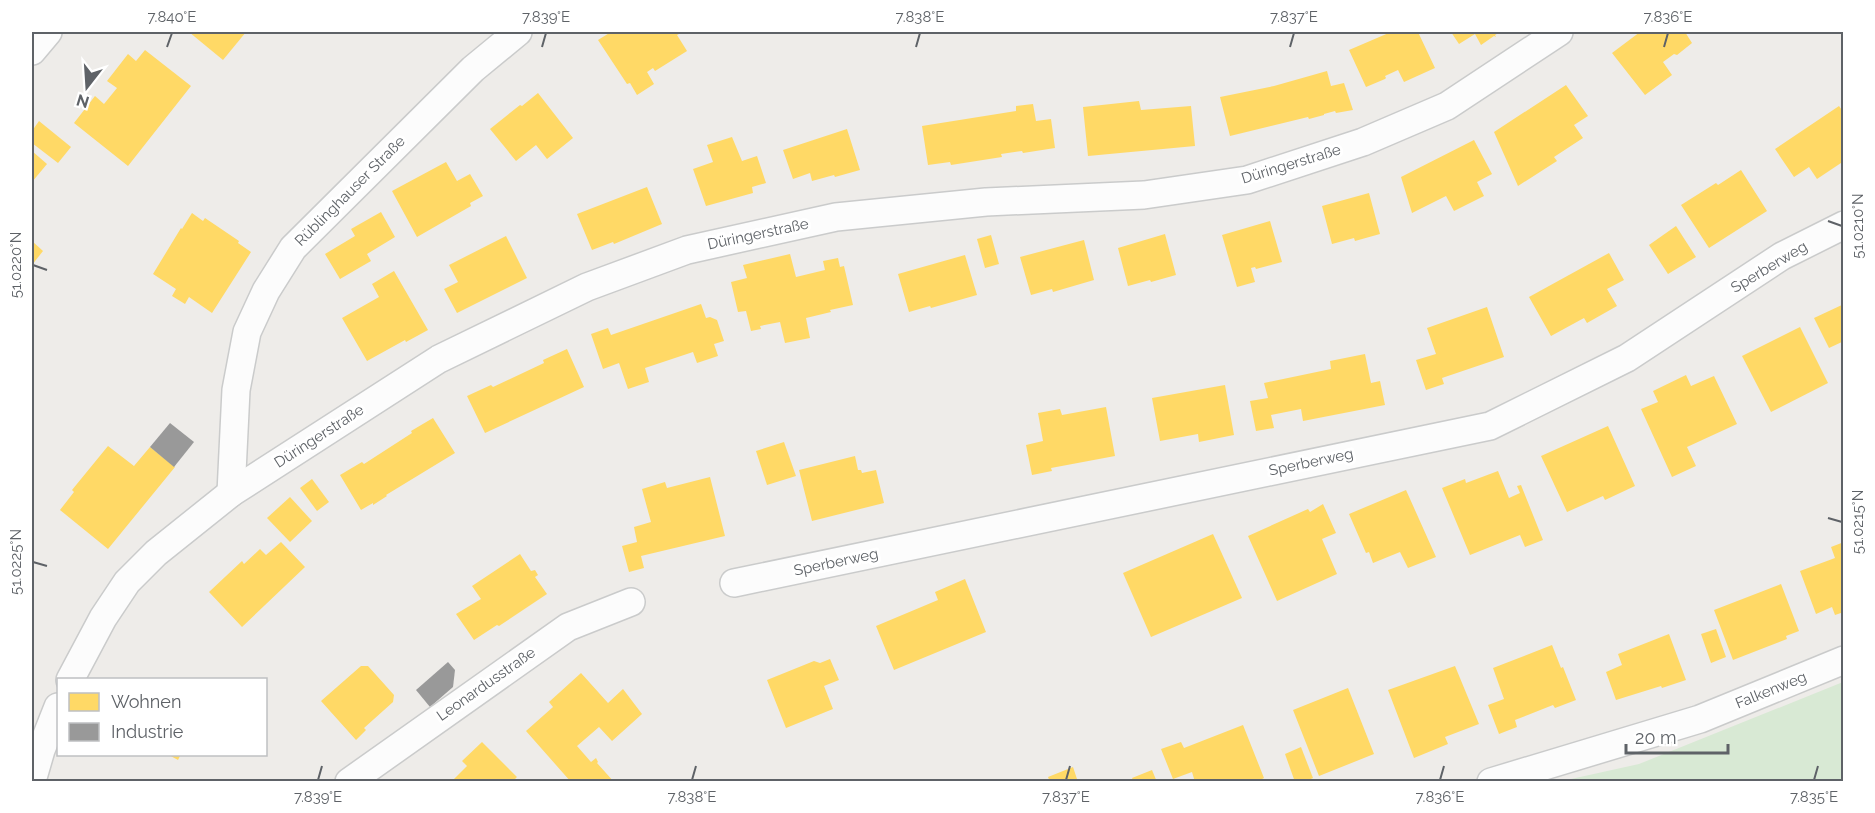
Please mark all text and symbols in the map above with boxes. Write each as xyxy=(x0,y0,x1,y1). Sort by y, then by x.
text: 7.840°E xyxy=(148,8,196,26)
text: 7.839°E xyxy=(522,8,570,26)
text: 7.838°E xyxy=(896,8,944,26)
text: 7.837°E xyxy=(1270,8,1318,26)
text: 7.836°E xyxy=(1644,8,1692,26)
north arrow xyxy=(57,57,117,117)
text: N xyxy=(74,90,91,112)
street label: Rüblinghauser Straße xyxy=(291,132,409,250)
street label: Düringerstraße xyxy=(1239,140,1343,188)
text: 51.0210°N xyxy=(1849,193,1867,259)
street label: Düringerstraße xyxy=(706,214,810,254)
text: 51.0220°N xyxy=(7,232,25,298)
street label: Sperberweg xyxy=(1728,237,1810,297)
street label: Düringerstraße xyxy=(271,400,367,472)
street label: Sperberweg xyxy=(1267,444,1355,480)
text: 51.0215°N xyxy=(1849,490,1867,554)
text: 51.0225°N xyxy=(7,529,25,595)
street label: Sperberweg xyxy=(792,544,880,580)
street label: Leonardusstraße xyxy=(433,643,539,725)
street label: Falkenweg xyxy=(1733,668,1809,712)
legend xyxy=(57,678,267,756)
text: Wohnen xyxy=(111,691,181,712)
scale bar xyxy=(1626,717,1728,755)
text: Industrie xyxy=(111,721,184,742)
text: 20 m xyxy=(1635,727,1677,748)
text: 7.839°E xyxy=(294,788,342,806)
text: 7.838°E xyxy=(668,788,716,806)
text: 7.837°E xyxy=(1042,788,1090,806)
text: 7.836°E xyxy=(1416,788,1464,806)
text: 7.835°E xyxy=(1790,788,1838,806)

